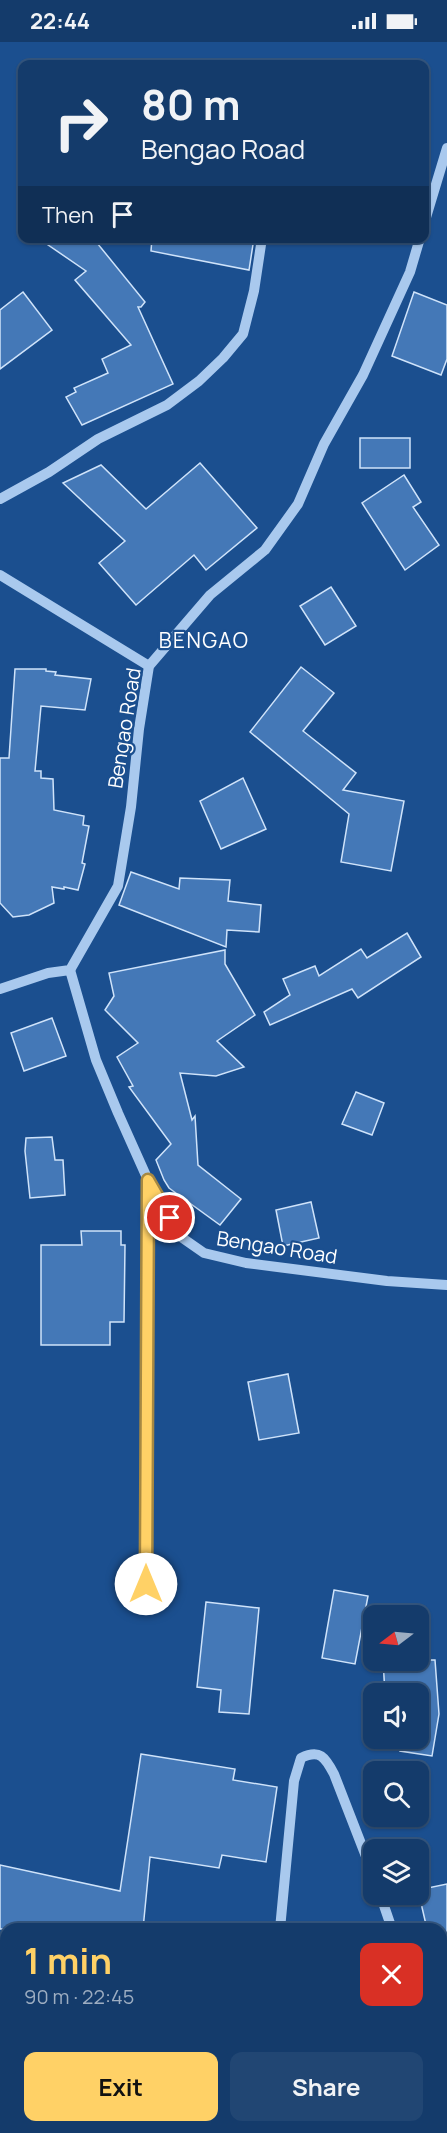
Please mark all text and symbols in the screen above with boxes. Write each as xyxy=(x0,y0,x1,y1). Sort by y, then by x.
text: 22:44 xyxy=(30,6,90,36)
text: 80 m xyxy=(141,75,241,133)
icon: right xyxy=(42,84,120,162)
text: Bengao Road xyxy=(141,130,305,167)
icon: arrive xyxy=(106,198,139,231)
text: Then xyxy=(42,200,94,230)
district label: BENGAO xyxy=(159,626,249,654)
street label: Bengao Road xyxy=(101,666,147,790)
pin xyxy=(144,1192,195,1243)
icon: arrive xyxy=(153,1201,186,1234)
street label: Bengao Road xyxy=(215,1224,339,1270)
position arrow xyxy=(114,1552,178,1616)
north arrow xyxy=(363,1605,429,1671)
map controls xyxy=(363,1605,429,1905)
button: sound xyxy=(363,1683,429,1749)
button: search xyxy=(363,1761,429,1827)
button: layers xyxy=(363,1839,429,1905)
text: 1 min xyxy=(24,1936,112,1985)
button: close xyxy=(360,1943,423,2006)
text: 90 m · 22:45 xyxy=(24,1983,134,2010)
button: Exit xyxy=(24,2052,218,2121)
button: Share xyxy=(230,2052,423,2121)

